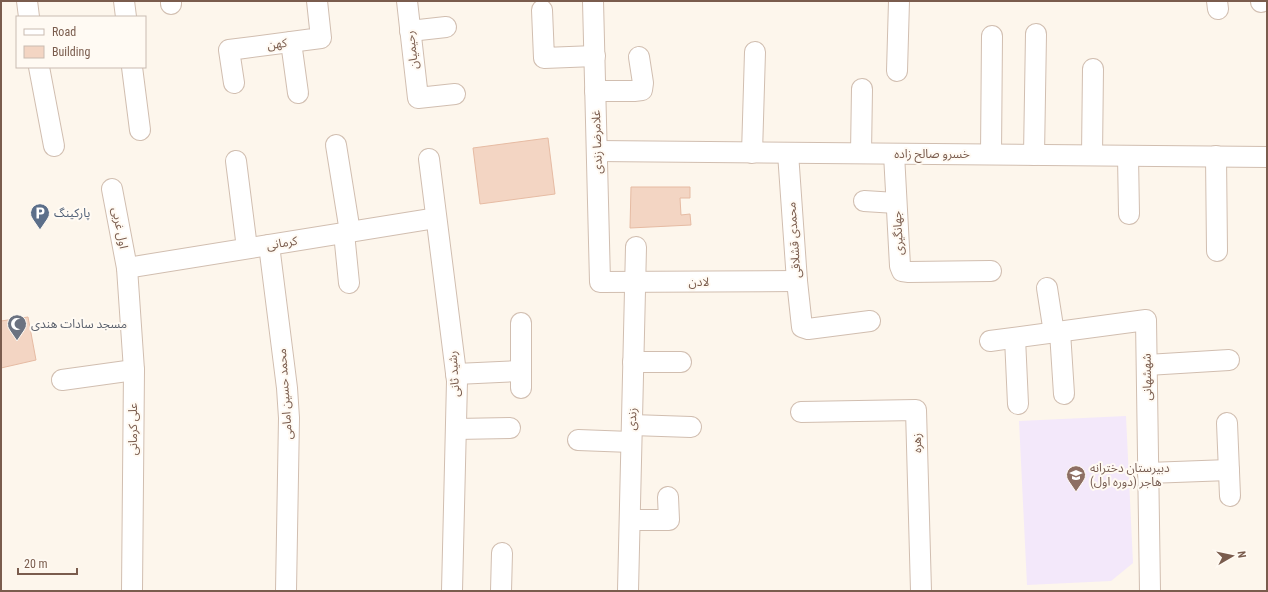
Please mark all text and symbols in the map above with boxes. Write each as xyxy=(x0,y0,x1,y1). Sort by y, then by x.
legend xyxy=(16,16,146,68)
text: Road xyxy=(52,25,76,39)
street label: رحیمیان xyxy=(403,30,421,70)
street label: کهن xyxy=(266,36,289,52)
text: Building xyxy=(52,45,90,59)
street label: غلامرضا زندی xyxy=(589,110,605,174)
street label: خسرو صالح زاده xyxy=(894,147,970,163)
parking icon: پارکینگ xyxy=(29,202,51,230)
street label: محمدی قشلاقی xyxy=(784,202,804,278)
place label: پارکینگ xyxy=(54,206,90,221)
street label: اول غربی xyxy=(109,206,131,250)
street label: جهانگیری xyxy=(890,210,906,256)
street label: کرمانی xyxy=(266,233,299,252)
street label: لادن xyxy=(689,275,709,289)
mosque icon: مسجد سادات هندی xyxy=(6,313,28,341)
place label: مسجد سادات هندی xyxy=(31,317,127,331)
street label: محمد حسین امامی xyxy=(275,348,295,440)
street label: رشید ثانی xyxy=(445,350,463,398)
street label: شهشهانی xyxy=(1140,353,1154,401)
street label: علی کرمانی xyxy=(126,403,140,455)
street label: زندی xyxy=(625,407,639,431)
street label: زهره xyxy=(910,433,924,453)
place label: دبیرستان دخترانه هاجر (دوره اول) xyxy=(1090,461,1170,489)
school or university icon: دبیرستان دخترانه هاجر (دوره اول) xyxy=(1065,464,1087,492)
north arrow xyxy=(1212,536,1252,576)
scale bar xyxy=(18,550,77,576)
text: N xyxy=(1234,550,1248,559)
text: 20 m xyxy=(24,557,48,571)

